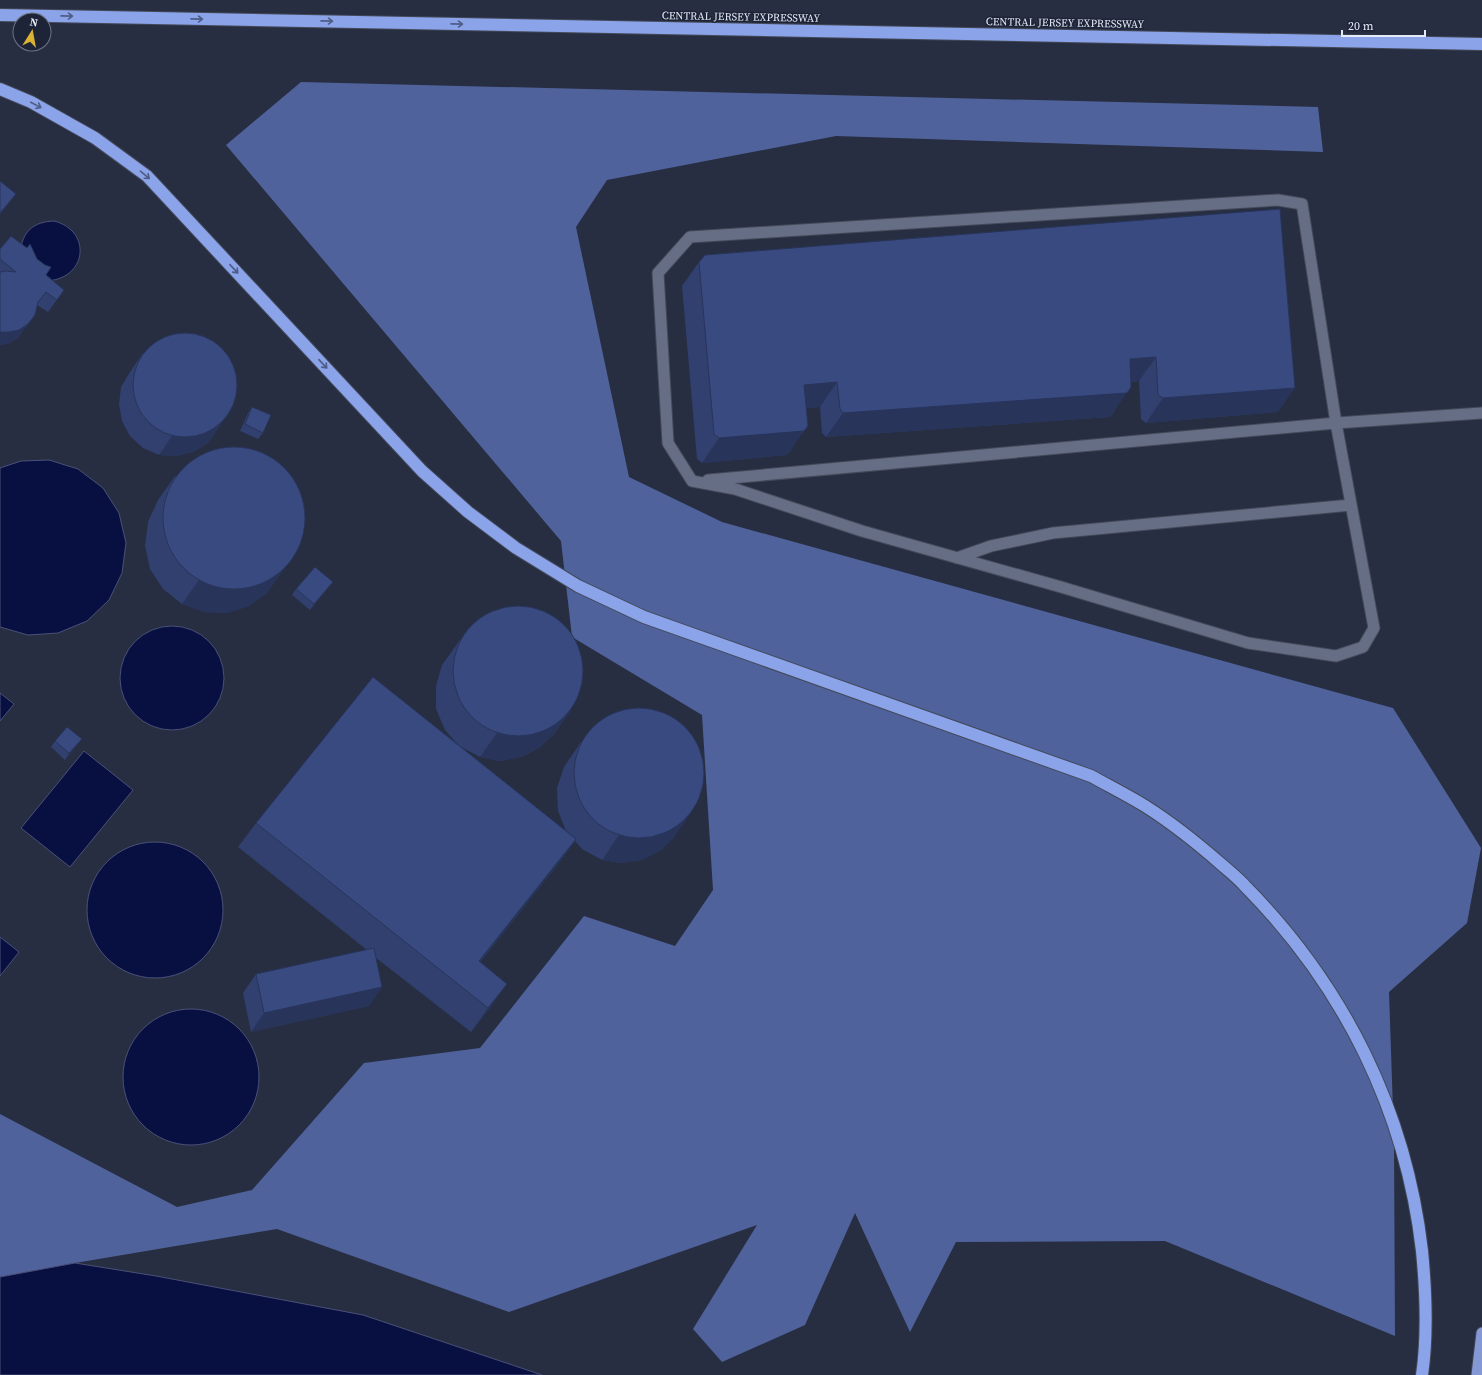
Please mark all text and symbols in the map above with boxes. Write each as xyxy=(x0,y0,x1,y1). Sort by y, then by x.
street label: CENTRAL JERSEY EXPRESSWAY xyxy=(662,8,820,26)
north arrow xyxy=(12,12,52,52)
one-way arrow xyxy=(60,12,73,20)
scale bar xyxy=(1342,12,1425,38)
street label: CENTRAL JERSEY EXPRESSWAY xyxy=(986,14,1144,32)
text: N xyxy=(28,15,39,31)
one-way arrow xyxy=(190,15,203,23)
one-way arrow xyxy=(320,17,333,25)
text: 20 m xyxy=(1348,18,1374,34)
one-way arrow xyxy=(450,20,463,28)
one-way arrow xyxy=(30,102,42,109)
one-way arrow xyxy=(140,170,150,179)
one-way arrow xyxy=(229,264,239,274)
one-way arrow xyxy=(318,359,327,369)

